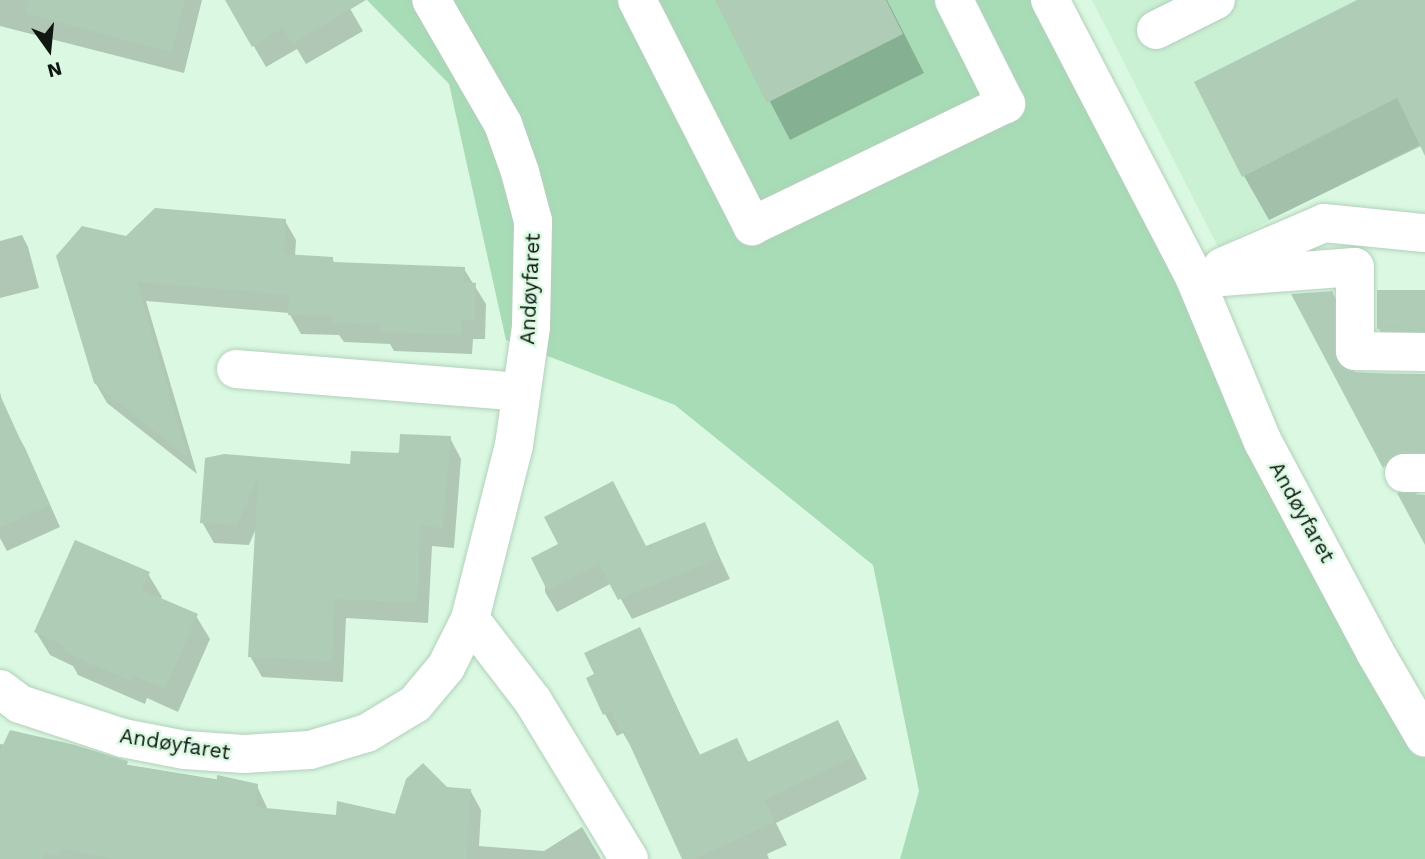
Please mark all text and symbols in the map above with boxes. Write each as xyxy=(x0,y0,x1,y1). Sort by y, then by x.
north arrow xyxy=(14,14,84,84)
text: N xyxy=(45,57,64,83)
street label: Andøyfaret xyxy=(514,233,546,345)
street label: Andøyfaret xyxy=(1264,457,1340,567)
street label: Andøyfaret xyxy=(118,723,232,765)

